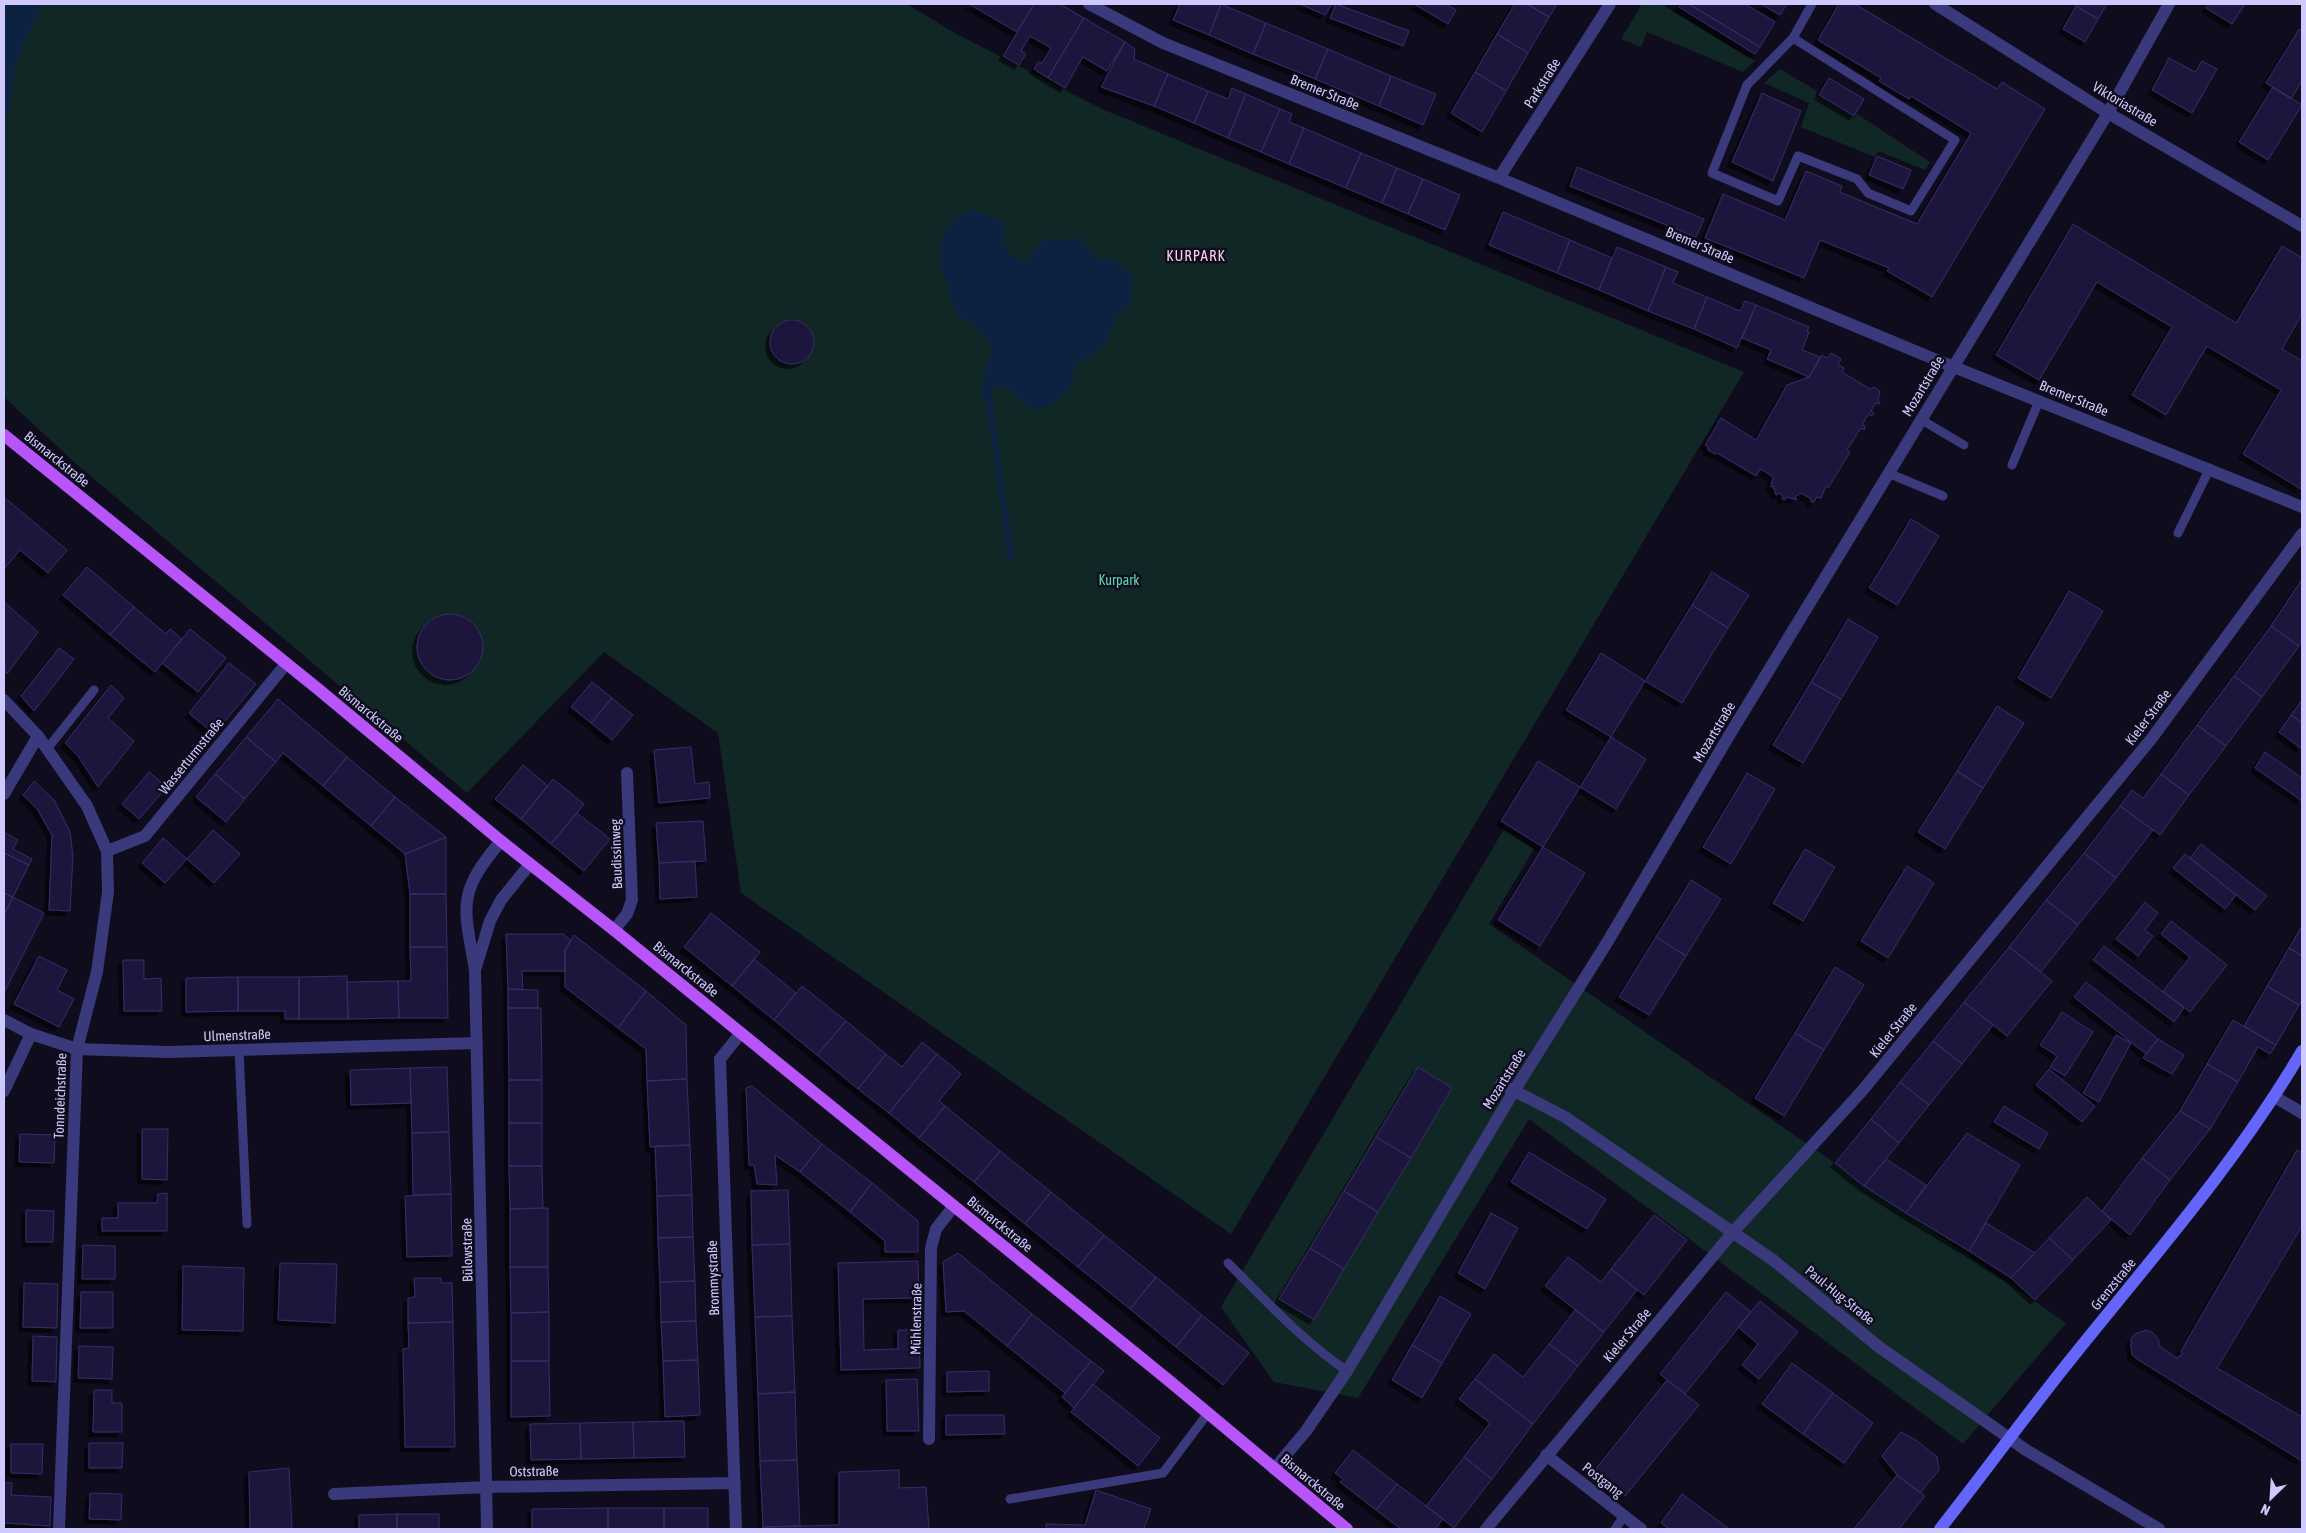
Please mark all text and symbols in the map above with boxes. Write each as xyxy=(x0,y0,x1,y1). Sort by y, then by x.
street label: Parkstraße xyxy=(1520,55,1564,111)
street label: Bremer Straße xyxy=(1288,71,1362,113)
street label: Viktoriastraße xyxy=(2090,78,2160,130)
street label: Bremer Straße xyxy=(1663,223,1737,267)
district label: KURPARK xyxy=(1166,247,1226,264)
street label: Mozartstraße xyxy=(1899,353,1947,419)
street label: Bremer Straße xyxy=(2037,377,2111,419)
street label: Bismarckstraße xyxy=(21,428,93,490)
park label: Kurpark xyxy=(1098,572,1140,588)
street label: Bismarckstraße xyxy=(336,682,406,746)
street label: Kieler Straße xyxy=(2122,686,2174,748)
street label: Mozartstraße xyxy=(1690,699,1738,765)
street label: Wasserturmstraße xyxy=(155,715,227,797)
street label: Baudissinweg xyxy=(607,819,625,889)
street label: Bismarckstraße xyxy=(650,938,722,1000)
street label: Kieler Straße xyxy=(1866,999,1920,1061)
street label: Ulmenstraße xyxy=(203,1026,271,1044)
street label: Mozartstraße xyxy=(1479,1046,1529,1112)
street label: Tonndeichstraße xyxy=(51,1053,69,1139)
street label: Bismarckstraße xyxy=(964,1193,1036,1255)
street label: Bülowstraße xyxy=(458,1218,476,1282)
street label: Brommystraße xyxy=(704,1240,722,1316)
street label: Grenzstraße xyxy=(2087,1255,2139,1313)
street label: Paul-Hug-Straße xyxy=(1802,1262,1878,1328)
street label: Mühlenstraße xyxy=(907,1283,925,1355)
street label: Kieler Straße xyxy=(1600,1305,1654,1365)
street label: Bismarckstraße xyxy=(1278,1450,1348,1514)
street label: Postgang xyxy=(1579,1459,1627,1501)
street label: Oststraße xyxy=(509,1463,559,1479)
north arrow xyxy=(2246,1473,2296,1523)
text: N xyxy=(2258,1501,2273,1519)

